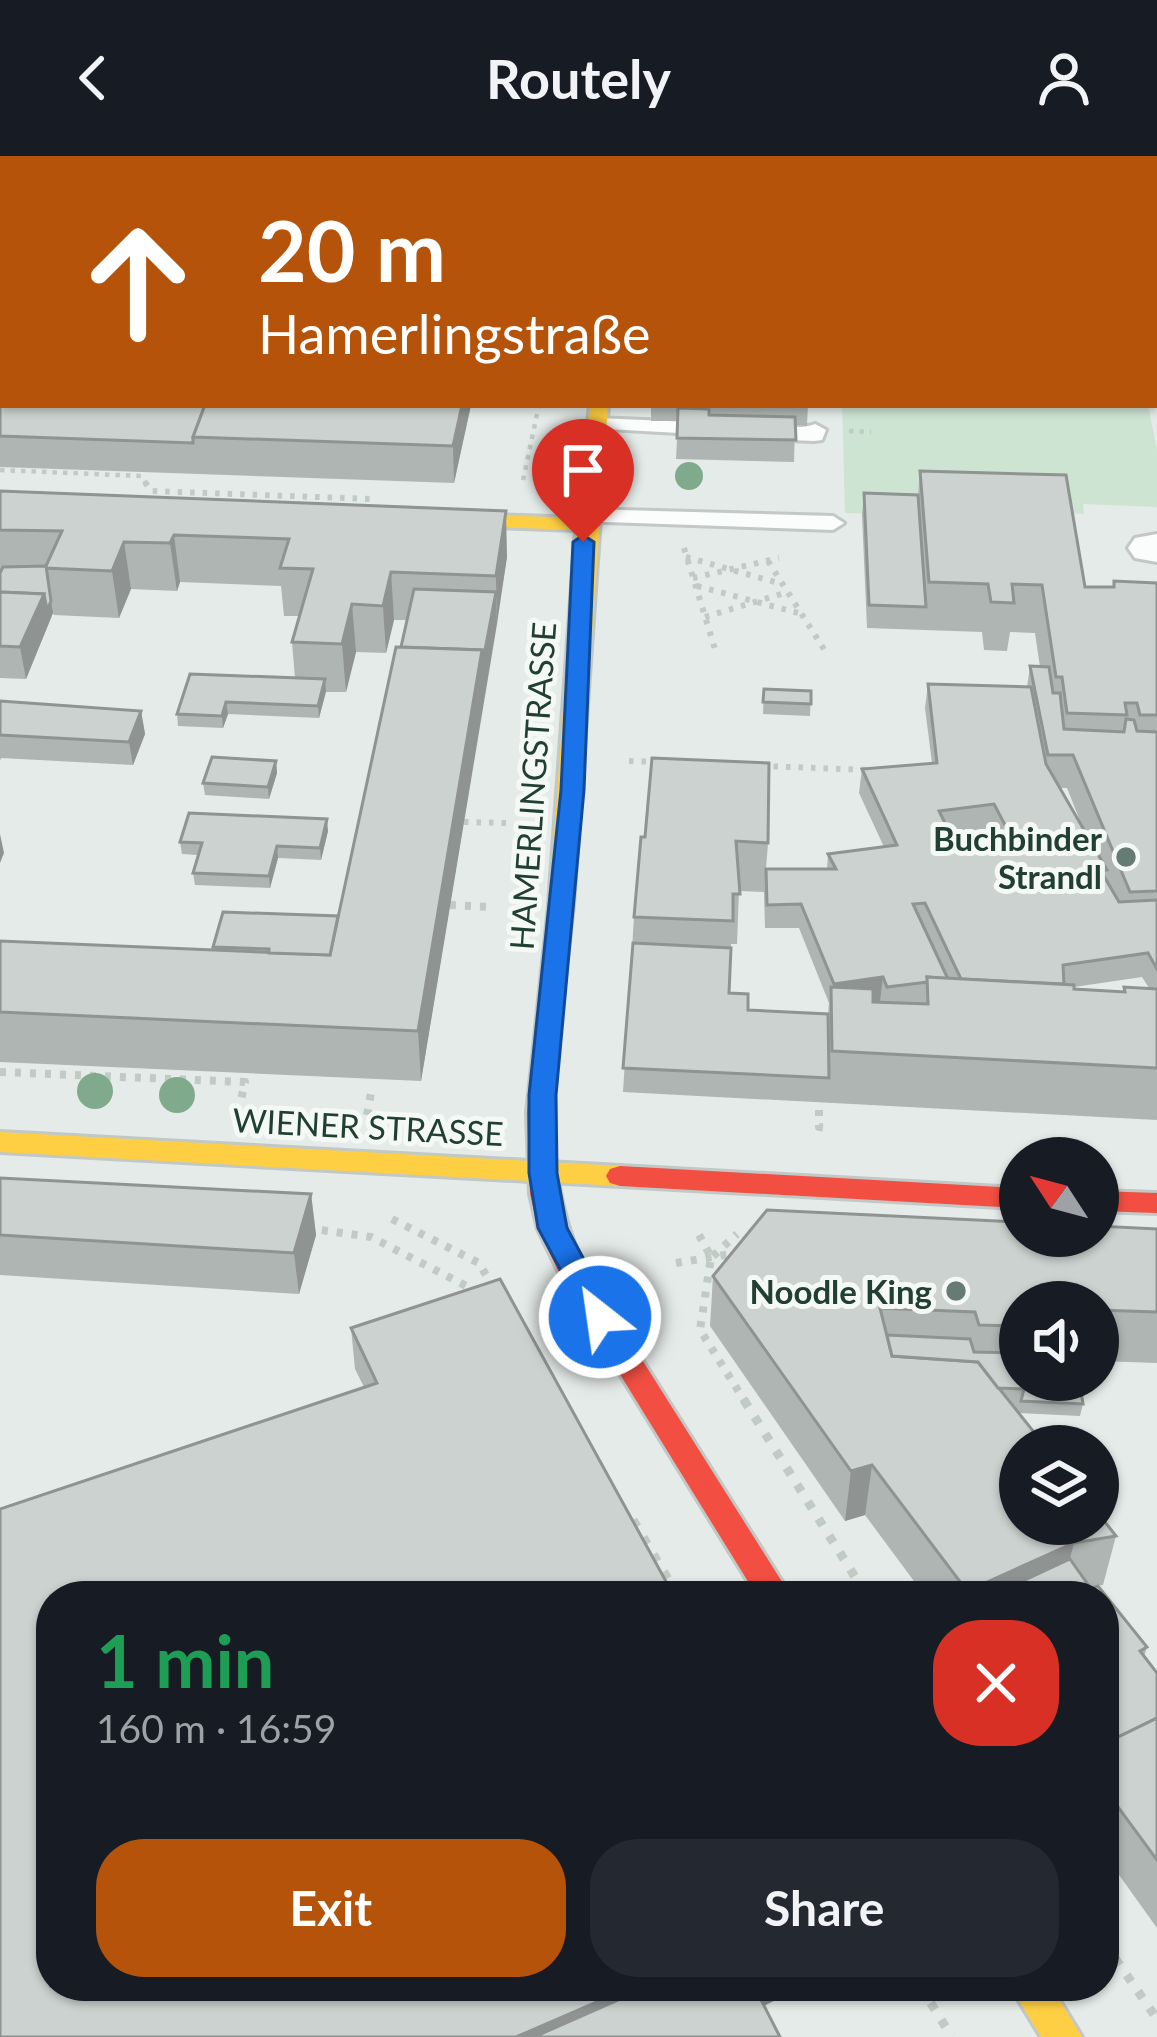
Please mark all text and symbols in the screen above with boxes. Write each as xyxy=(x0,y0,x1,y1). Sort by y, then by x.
icon: back xyxy=(60,45,126,111)
icon: person xyxy=(1031,45,1097,111)
text: Routely xyxy=(486,46,671,111)
text: 20 m xyxy=(258,199,446,300)
icon: ahead xyxy=(60,204,216,360)
text: Hamerlingstraße xyxy=(258,301,650,366)
pin xyxy=(532,419,634,542)
icon: arrive xyxy=(550,437,616,503)
street label: HAMERLINGSTRASSE xyxy=(501,621,563,951)
place label: Buchbinder Strandl xyxy=(933,818,1103,896)
marker: Buchbinder Strandl xyxy=(1113,844,1139,870)
street label: WIENER STRASSE xyxy=(232,1099,504,1153)
north arrow xyxy=(999,1137,1119,1257)
map controls xyxy=(999,1137,1119,1545)
position arrow xyxy=(537,1254,663,1380)
place label: Noodle King xyxy=(750,1271,932,1311)
marker: Noodle King xyxy=(943,1278,969,1304)
button: sound xyxy=(999,1281,1119,1401)
button: layers xyxy=(999,1425,1119,1545)
text: 1 min xyxy=(96,1617,274,1703)
button: close xyxy=(933,1620,1059,1746)
text: 160 m · 16:59 xyxy=(96,1705,336,1751)
button: Exit xyxy=(96,1839,566,1977)
button: Share xyxy=(590,1839,1059,1977)

